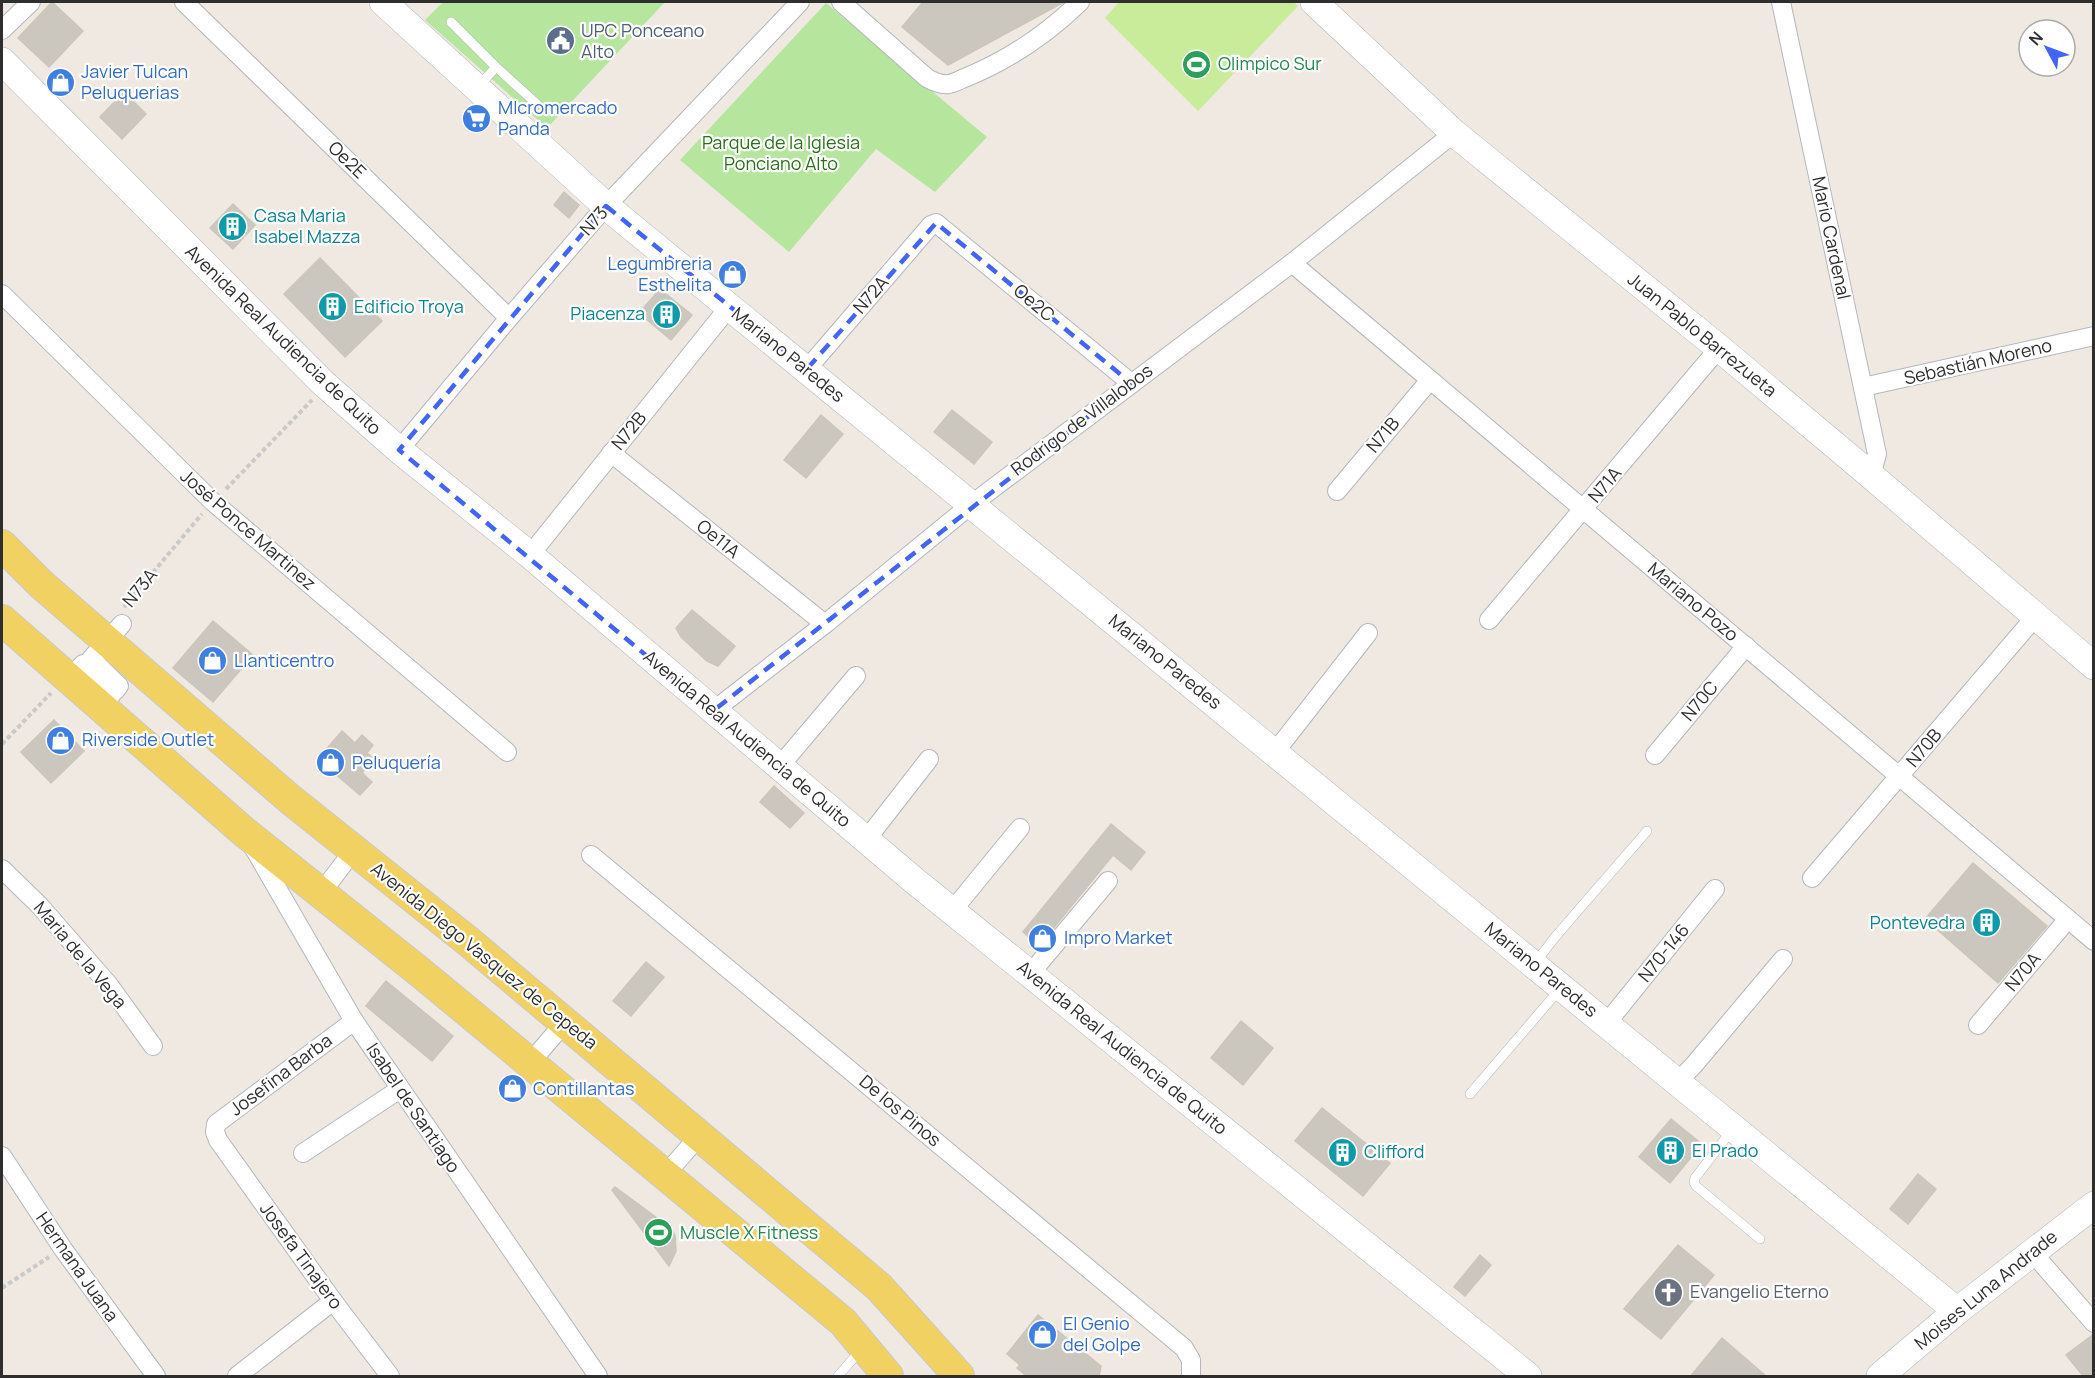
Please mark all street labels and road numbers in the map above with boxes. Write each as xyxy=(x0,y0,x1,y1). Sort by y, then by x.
street label: Oe2E xyxy=(324,135,372,183)
street label: Mario Cardenal xyxy=(1807,174,1857,301)
street label: N73 xyxy=(574,201,613,240)
street label: Avenida Real Audiencia de Quito xyxy=(180,239,387,440)
street label: Juan Pablo Barrezueta xyxy=(1623,267,1782,402)
street label: N72A xyxy=(847,270,894,318)
street label: Oe2C xyxy=(1009,278,1060,327)
street label: Mariano Paredes xyxy=(727,301,850,407)
street label: Sebastián Moreno xyxy=(1901,332,2054,390)
street label: Rodrigo de Villalobos xyxy=(1006,358,1157,480)
street label: N72B xyxy=(605,406,651,454)
street label: N71B xyxy=(1360,412,1404,457)
street label: N71A xyxy=(1582,461,1627,507)
street label: José Ponce Martinez xyxy=(176,464,321,595)
street label: Oe11A xyxy=(692,513,746,563)
street label: Mariano Pozo xyxy=(1643,556,1744,646)
street label: N73A xyxy=(116,563,162,612)
street label: Mariano Paredes xyxy=(1104,608,1227,714)
street label: Avenida Real Audiencia de Quito xyxy=(639,644,856,832)
street label: N70C xyxy=(1676,675,1723,725)
street label: N70B xyxy=(1900,723,1946,772)
street label: Avenida Diego Vasquez de Cepeda xyxy=(366,856,603,1054)
street label: Maria de la Vega xyxy=(29,896,133,1013)
street label: Mariano Paredes xyxy=(1480,916,1603,1022)
street label: N70-146 xyxy=(1632,918,1694,987)
street label: N70A xyxy=(1999,946,2046,996)
street label: Avenida Real Audiencia de Quito xyxy=(1013,955,1233,1140)
street label: Josefina Barba xyxy=(224,1028,336,1121)
street label: Isabel de Santiago xyxy=(361,1038,466,1177)
street label: De los Pinos xyxy=(855,1069,947,1151)
street label: Josefa Tinajero xyxy=(255,1197,349,1314)
street label: Hermana Juana xyxy=(31,1207,125,1326)
street label: Moises Luna Andrade xyxy=(1909,1224,2062,1354)

